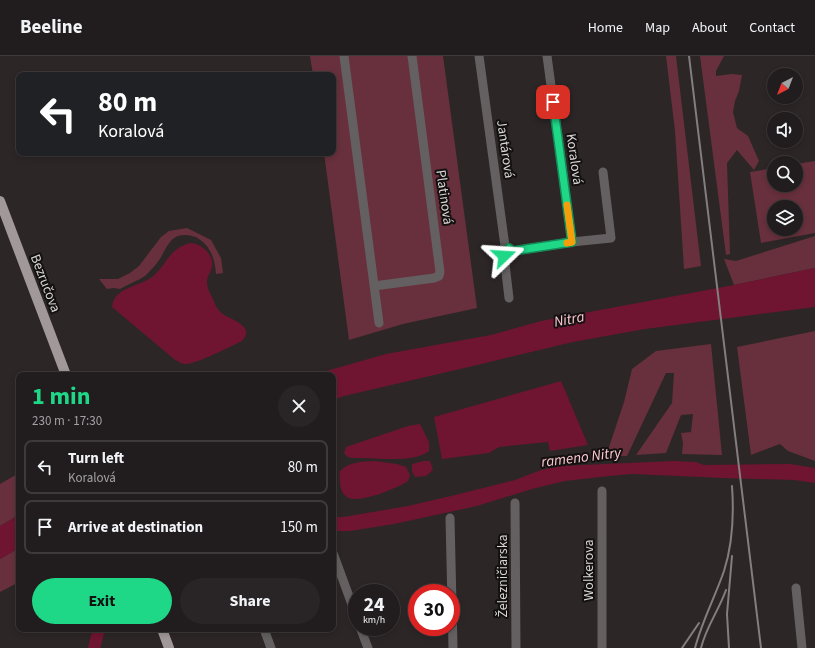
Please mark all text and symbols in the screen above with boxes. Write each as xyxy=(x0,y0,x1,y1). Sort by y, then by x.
text: Beeline xyxy=(20,14,83,41)
text: Home xyxy=(588,18,623,38)
text: Map xyxy=(645,18,670,38)
text: About xyxy=(692,18,727,38)
text: Contact xyxy=(749,18,795,38)
north arrow xyxy=(767,68,803,104)
map controls xyxy=(767,68,803,236)
text: 80 m xyxy=(98,82,157,122)
pin xyxy=(536,85,570,119)
icon: left xyxy=(32,88,84,140)
icon: arrive xyxy=(542,91,564,113)
button: sound xyxy=(767,112,803,148)
text: Koralová xyxy=(98,119,164,144)
street label: Jantárová xyxy=(491,119,519,179)
street label: Koralová xyxy=(561,132,588,186)
button: search xyxy=(767,156,803,192)
street label: Platinová xyxy=(430,168,458,226)
button: layers xyxy=(767,200,803,236)
position arrow xyxy=(483,235,525,277)
street label: Bezručova xyxy=(25,252,65,315)
water label: Nitra xyxy=(552,306,586,333)
text: 1 min xyxy=(32,379,90,414)
button: close xyxy=(278,385,320,427)
text: 230 m · 17:30 xyxy=(32,412,102,430)
water label: rameno Nitry xyxy=(540,442,624,473)
text: Turn left xyxy=(68,448,124,469)
icon: left xyxy=(34,456,56,478)
text: 80 m xyxy=(288,457,318,478)
text: Koralová xyxy=(68,469,116,487)
icon: arrive xyxy=(34,516,56,538)
text: Arrive at destination xyxy=(68,517,203,538)
text: 150 m xyxy=(280,517,318,538)
street label: Železničiarska xyxy=(493,534,513,618)
street label: Wolkerova xyxy=(579,539,599,601)
button: Exit xyxy=(32,578,172,624)
button: Share xyxy=(180,578,320,624)
speed limit sign: 30 xyxy=(408,584,460,636)
text: 24 xyxy=(363,591,385,619)
text: km/h xyxy=(363,613,385,627)

